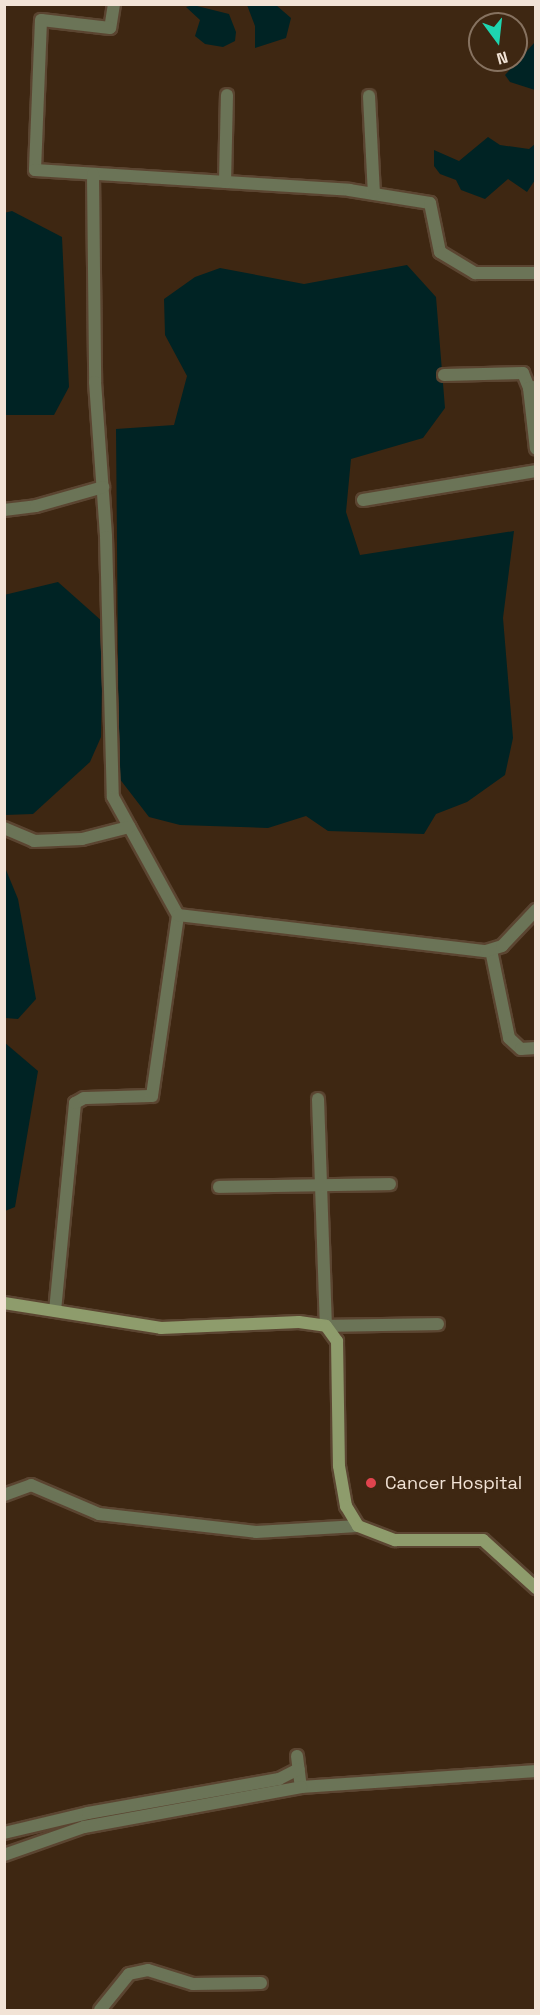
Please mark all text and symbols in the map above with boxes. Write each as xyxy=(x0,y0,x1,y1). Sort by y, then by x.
north arrow xyxy=(468,12,528,72)
text: N xyxy=(494,46,510,69)
place label: Cancer Hospital xyxy=(385,1472,522,1494)
marker: Cancer Hospital xyxy=(362,1474,380,1492)

